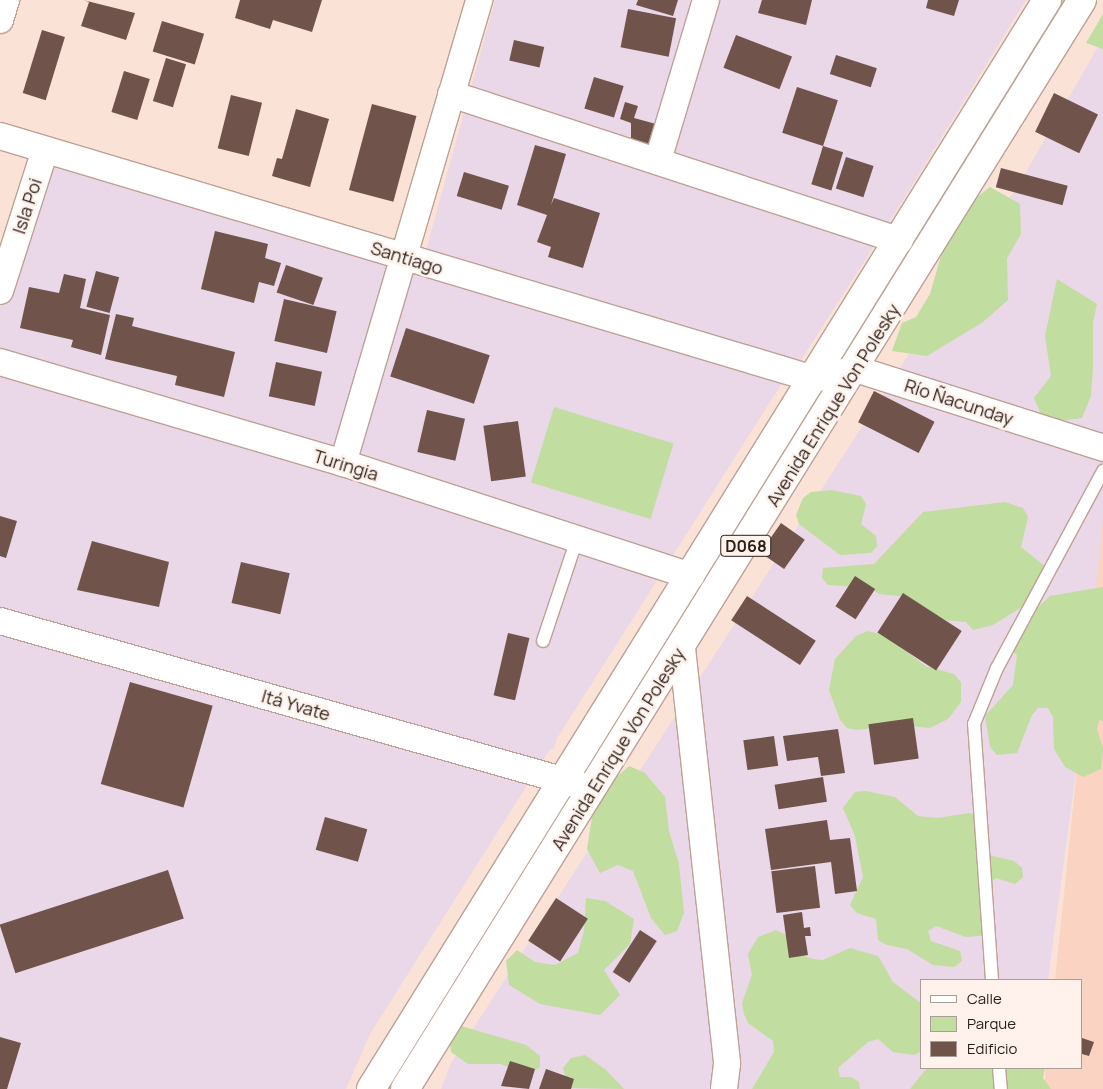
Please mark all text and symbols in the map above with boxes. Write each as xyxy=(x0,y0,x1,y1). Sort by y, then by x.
street label: Isla Poi xyxy=(8,176,46,236)
street label: Santiago xyxy=(368,237,446,279)
street label: Avenida Enrique Von Polesky xyxy=(762,300,904,510)
street label: Río Ñacunday xyxy=(902,374,1016,430)
street label: Turingia xyxy=(311,445,381,485)
road number: D068 xyxy=(720,532,772,560)
street label: Avenida Enrique Von Polesky xyxy=(547,644,689,854)
street label: Itá Yvate xyxy=(259,685,333,725)
legend xyxy=(920,979,1083,1069)
text: Calle xyxy=(967,988,1002,1009)
text: Parque xyxy=(967,1013,1016,1034)
text: Edificio xyxy=(967,1038,1017,1059)

